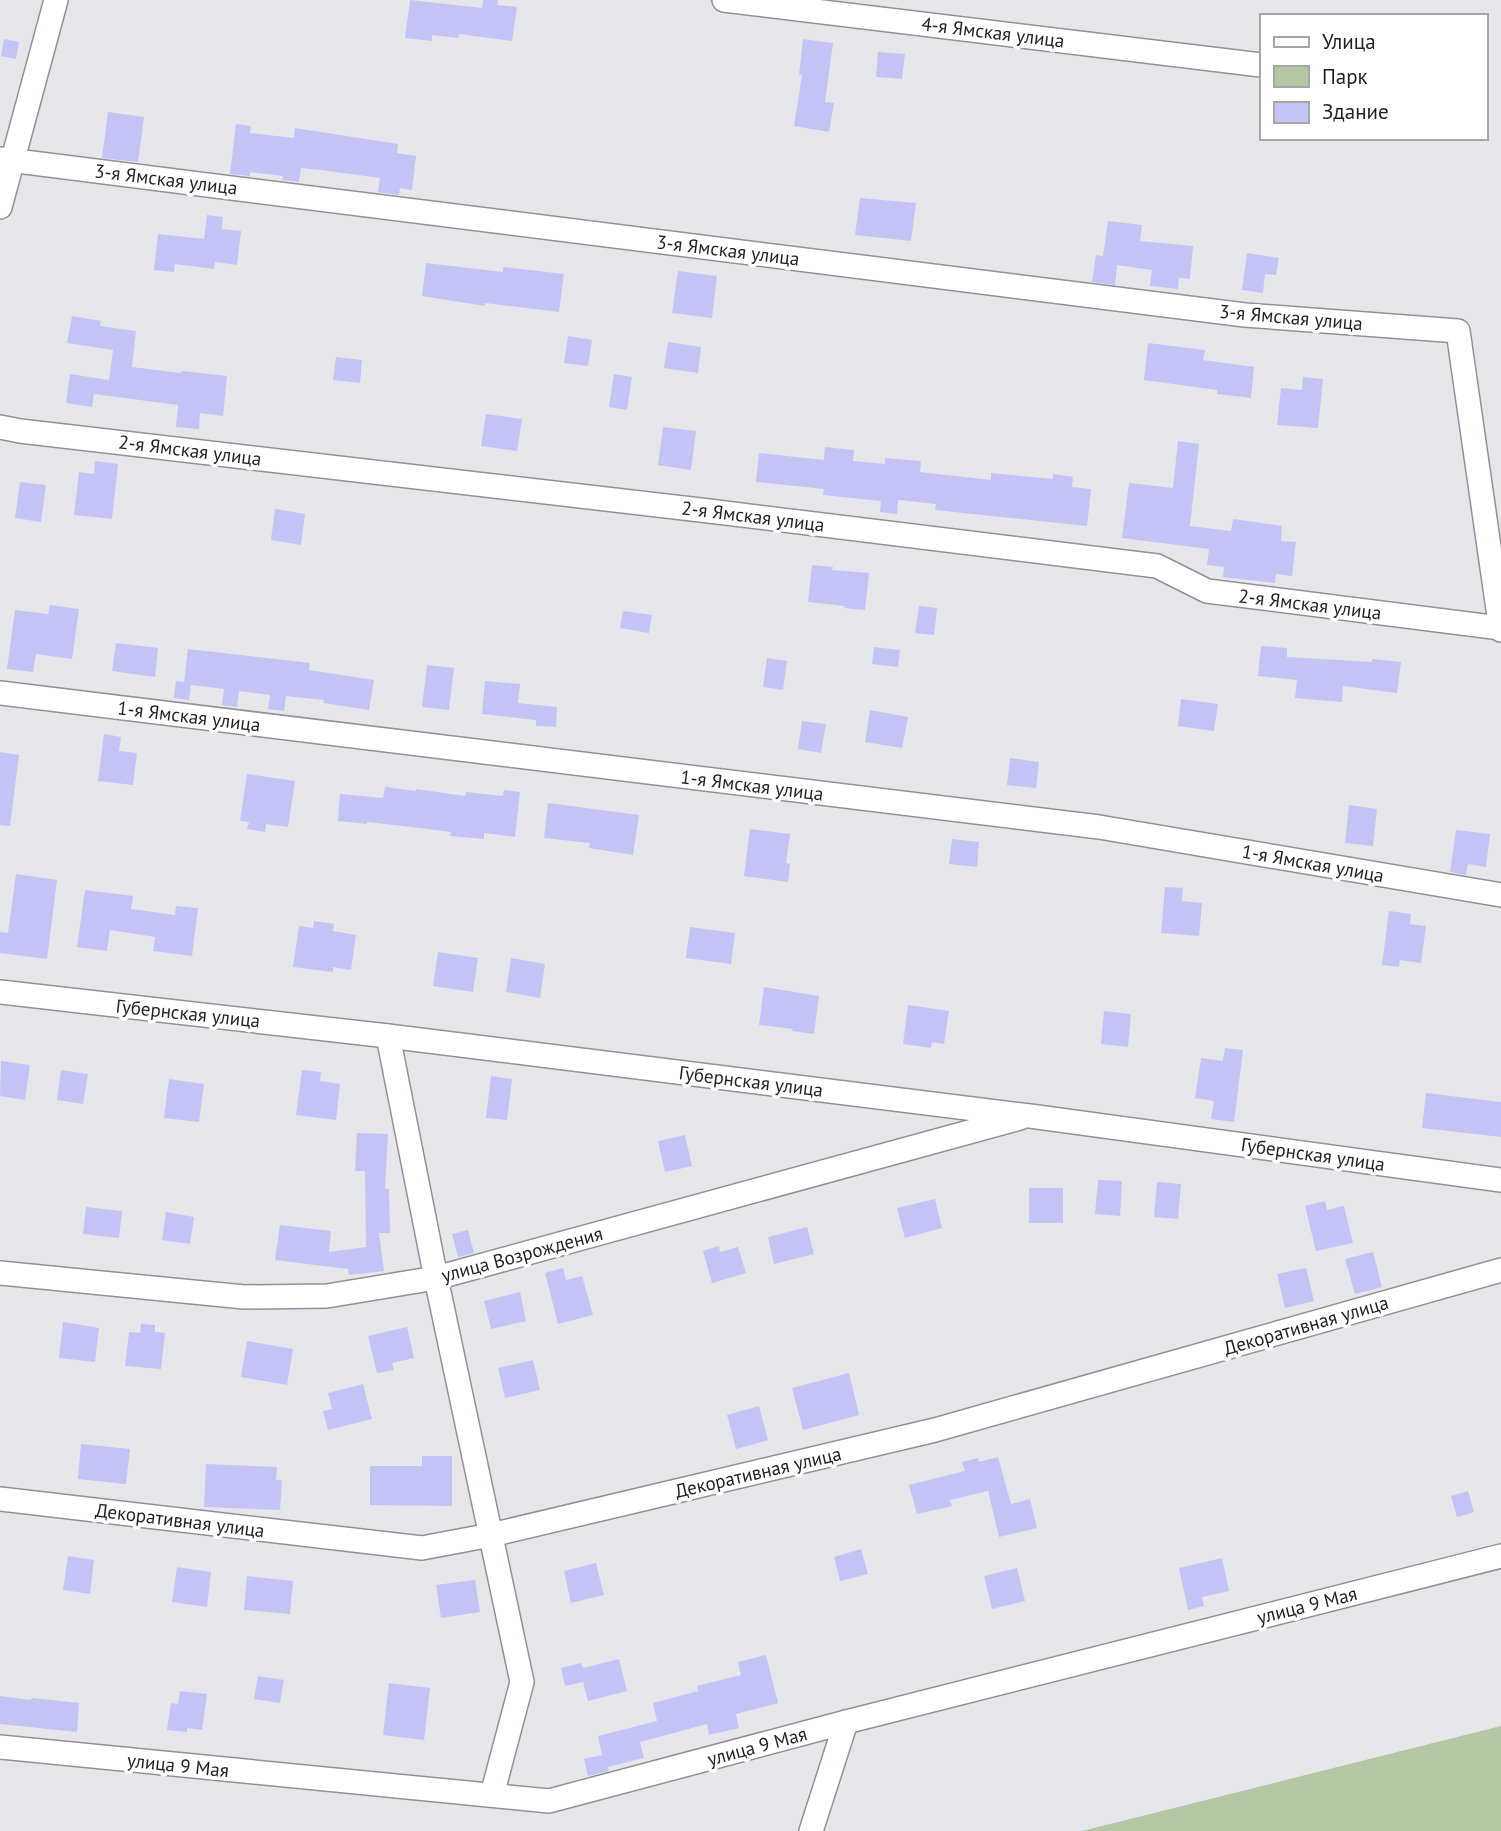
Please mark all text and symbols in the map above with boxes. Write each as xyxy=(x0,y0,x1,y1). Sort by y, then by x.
street label: 4-я Ямская улица xyxy=(920,11,1066,53)
legend xyxy=(1260,14,1487,140)
text: Улица xyxy=(1322,28,1376,55)
text: Парк xyxy=(1322,63,1368,90)
text: Здание xyxy=(1322,98,1389,125)
street label: 3-я Ямская улица xyxy=(93,158,239,200)
street label: 3-я Ямская улица xyxy=(655,229,801,271)
street label: 3-я Ямская улица xyxy=(1218,299,1364,335)
street label: 2-я Ямская улица xyxy=(117,429,263,471)
street label: 2-я Ямская улица xyxy=(680,495,826,537)
street label: 2-я Ямская улица xyxy=(1237,583,1383,625)
street label: 1-я Ямская улица xyxy=(116,695,262,737)
street label: 1-я Ямская улица xyxy=(679,764,825,806)
street label: 1-я Ямская улица xyxy=(1240,839,1386,887)
street label: Губернская улица xyxy=(115,993,261,1033)
street label: Губернская улица xyxy=(678,1060,824,1102)
street label: Губернская улица xyxy=(1239,1132,1387,1176)
street label: улица Возрождения xyxy=(439,1221,605,1287)
street label: Декоративная улица xyxy=(1221,1290,1391,1360)
street label: Декоративная улица xyxy=(672,1441,844,1503)
street label: Декоративная улица xyxy=(94,1498,266,1542)
street label: улица 9 Мая xyxy=(1254,1581,1360,1629)
street label: улица 9 Мая xyxy=(704,1721,810,1771)
street label: улица 9 Мая xyxy=(126,1748,230,1782)

